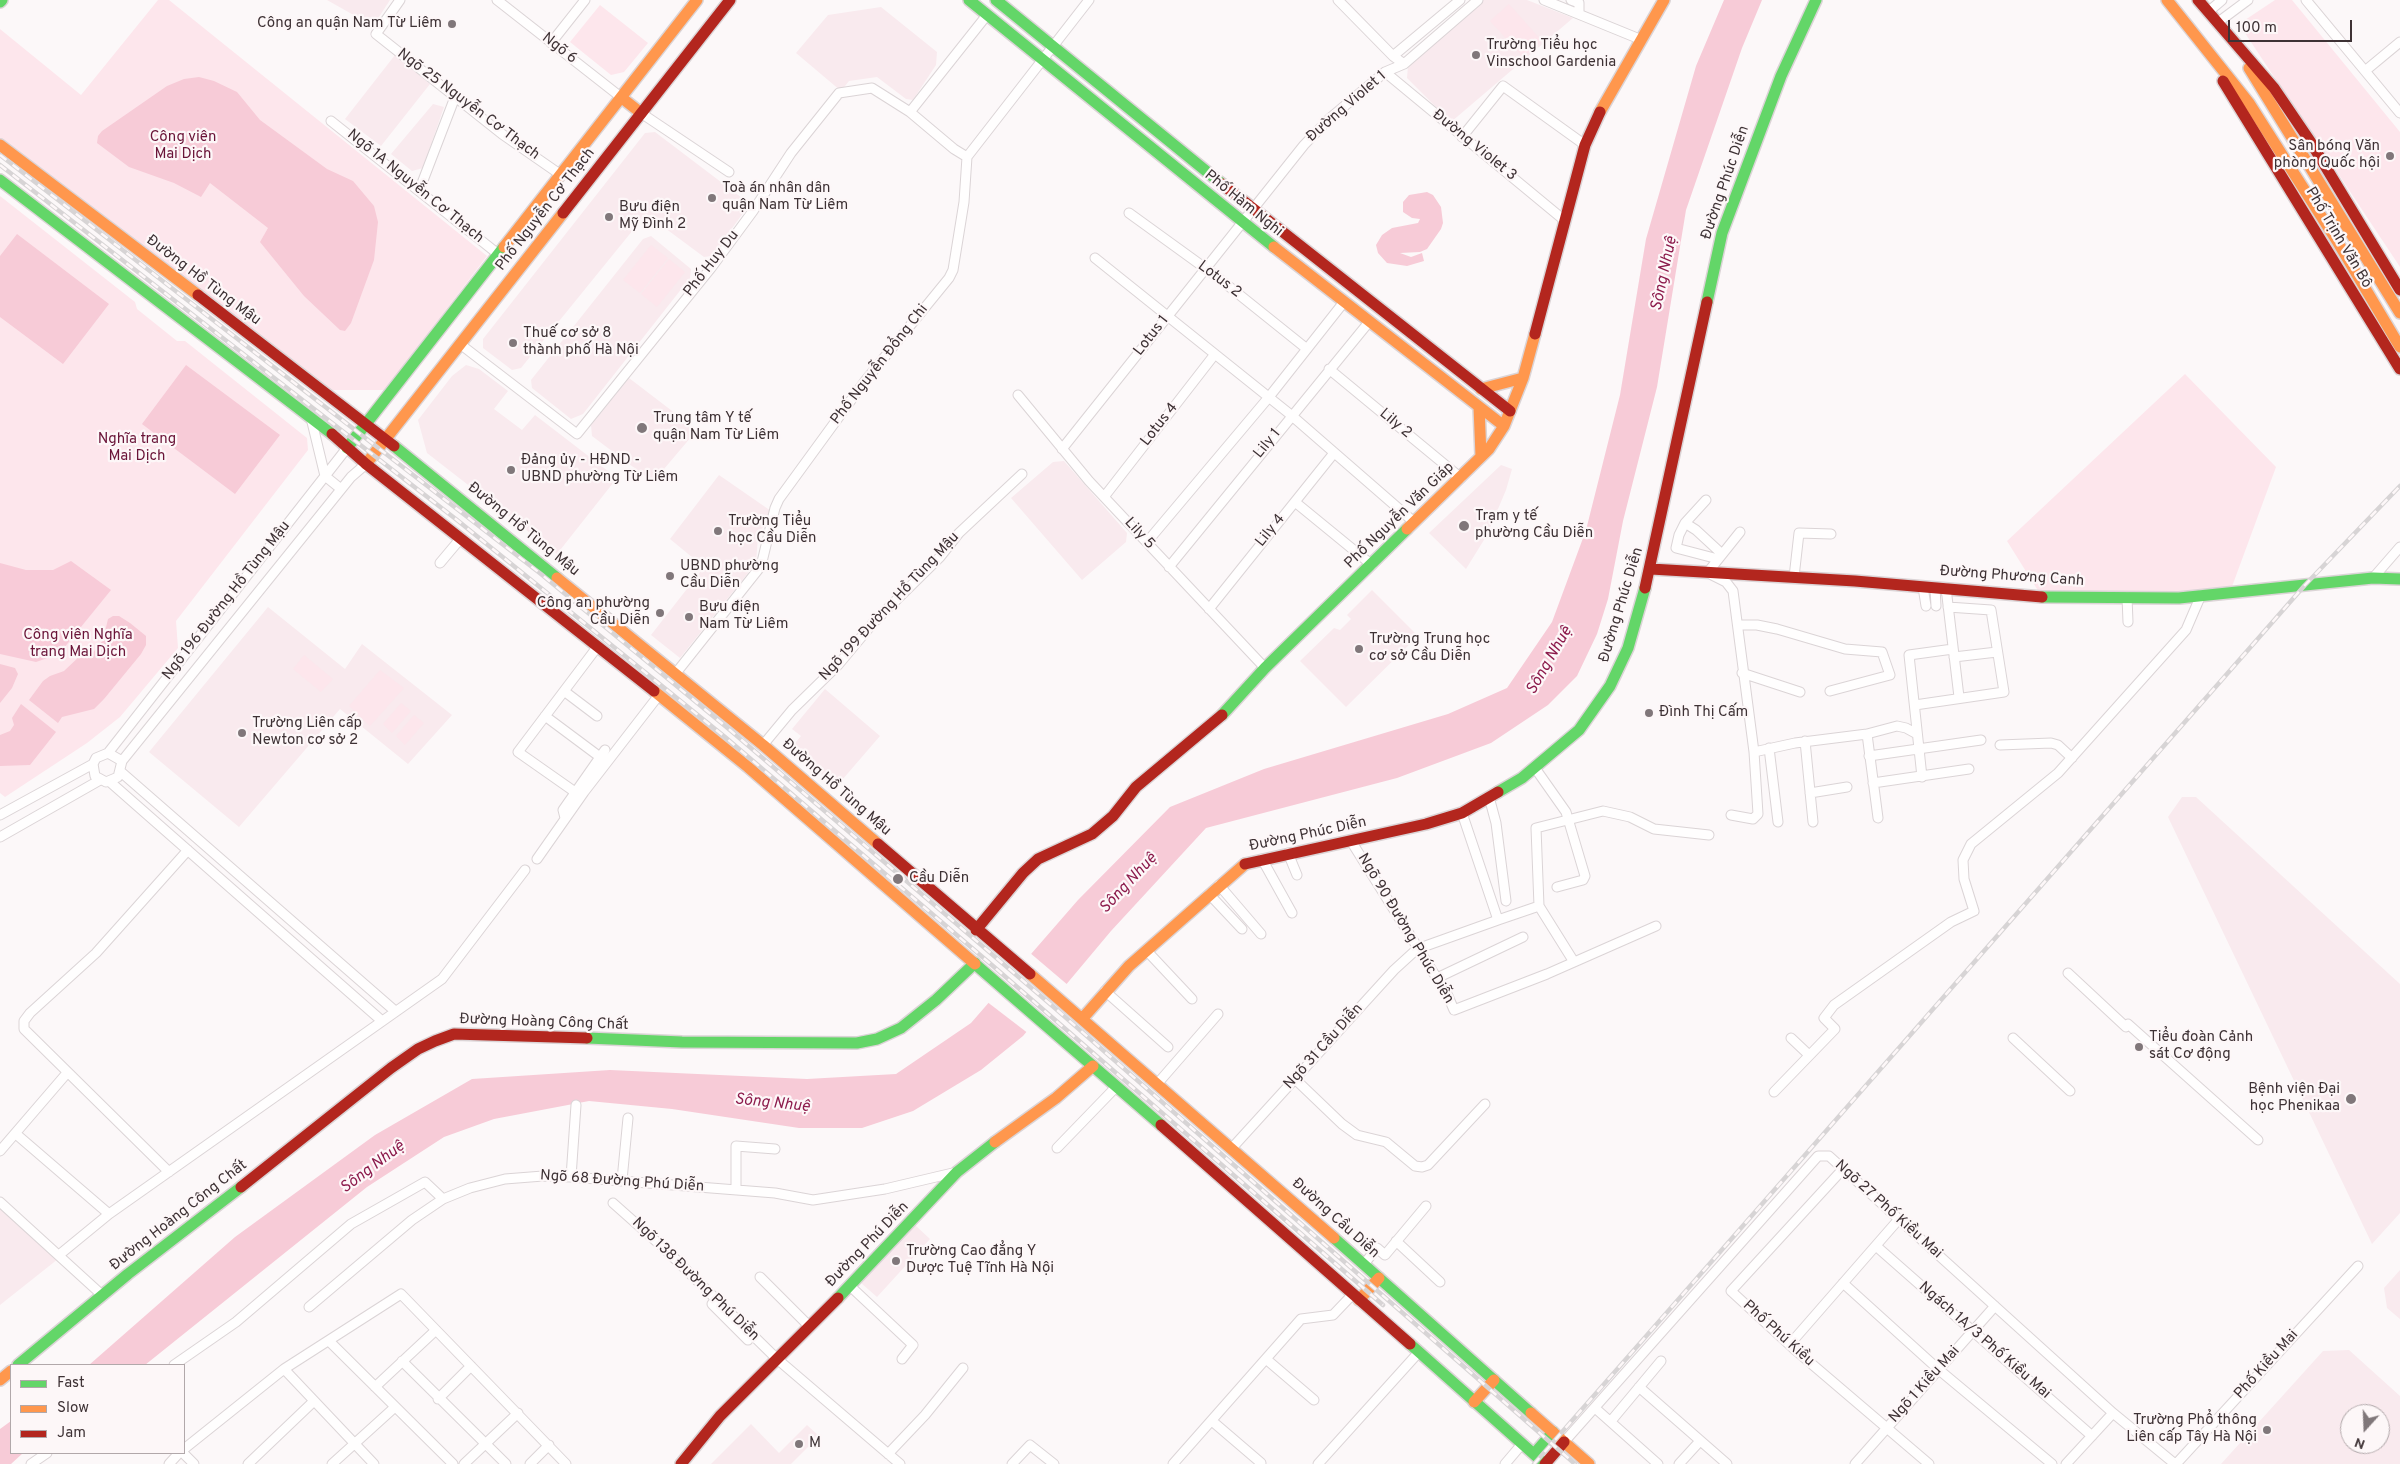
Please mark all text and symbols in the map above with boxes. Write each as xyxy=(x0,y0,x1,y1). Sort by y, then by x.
scale bar xyxy=(2230,10,2354,42)
place label: Công an quận Nam Từ Liêm xyxy=(257,15,442,33)
marker: Công an quận Nam Từ Liêm xyxy=(446,18,458,30)
text: 100 m xyxy=(2236,19,2277,38)
street label: Ngõ 6 xyxy=(538,30,580,68)
place label: Trường Tiểu học Vinschool Gardenia xyxy=(1486,37,1616,72)
street label: Ngõ 25 Nguyễn Cơ Thạch xyxy=(393,46,543,164)
marker: Trường Tiểu học Vinschool Gardenia xyxy=(1470,49,1482,61)
street label: Đường Violet 1 xyxy=(1303,67,1391,147)
street label: Đường Violet 3 xyxy=(1428,107,1520,185)
street label: Đường Phúc Diễn xyxy=(1698,124,1754,242)
street label: Ngõ 1A Nguyễn Cơ Thạch xyxy=(343,126,487,248)
park label: Công viên Mai Dịch xyxy=(150,129,216,164)
place label: Sân bóng Văn phòng Quốc hội xyxy=(2274,138,2380,173)
street label: Phố Nguyễn Cơ Thạch xyxy=(492,145,600,275)
marker: Sân bóng Văn phòng Quốc hội xyxy=(2384,150,2396,162)
street label: Phố Hàm Nghi xyxy=(1200,167,1286,241)
place label: Toà án nhân dân quận Nam Từ Liêm xyxy=(722,180,848,215)
street label: Phố Trịnh Văn Bô xyxy=(2301,184,2375,292)
marker: Toà án nhân dân quận Nam Từ Liêm xyxy=(706,192,718,204)
place label: Bưu điện Mỹ Đình 2 xyxy=(619,199,686,234)
marker: Bưu điện Mỹ Đình 2 xyxy=(603,211,615,223)
street label: Phố Huy Du xyxy=(680,227,744,301)
street label: Đường Hồ Tùng Mậu xyxy=(142,232,264,330)
water label: Sông Nhuệ xyxy=(1648,235,1682,313)
street label: Lotus 2 xyxy=(1194,258,1244,302)
street label: Phố Nguyễn Đổng Chi xyxy=(827,301,933,429)
street label: Lotus 1 xyxy=(1131,312,1173,360)
place label: Thuế cơ sở 8 thành phố Hà Nội xyxy=(523,325,639,360)
marker: Thuế cơ sở 8 thành phố Hà Nội xyxy=(507,337,519,349)
street label: Lotus 4 xyxy=(1137,400,1183,450)
street label: Lily 2 xyxy=(1375,405,1415,443)
place label: Trung tâm Y tế quận Nam Từ Liêm xyxy=(653,410,779,445)
marker: Trung tâm Y tế quận Nam Từ Liêm xyxy=(635,421,649,435)
street label: Lily 1 xyxy=(1251,425,1285,463)
park label: Nghĩa trang Mai Dịch xyxy=(98,431,176,466)
place label: Đảng ủy - HĐND - UBND phường Từ Liêm xyxy=(521,452,678,487)
street label: Phố Nguyễn Văn Giáp xyxy=(1341,459,1459,573)
marker: Đảng ủy - HĐND - UBND phường Từ Liêm xyxy=(505,464,517,476)
street label: Đường Hồ Tùng Mậu xyxy=(463,479,583,581)
place label: Trạm y tế phường Cầu Diễn xyxy=(1475,508,1593,543)
street label: Lily 4 xyxy=(1252,511,1290,551)
place label: Trường Tiểu học Cầu Diễn xyxy=(728,513,817,548)
street label: Lily 5 xyxy=(1120,514,1158,554)
street label: Ngõ 196 Đường Hồ Tùng Mậu xyxy=(159,518,295,684)
marker: Trạm y tế phường Cầu Diễn xyxy=(1457,519,1471,533)
marker: Trường Tiểu học Cầu Diễn xyxy=(712,525,724,537)
street label: Ngõ 199 Đường Hồ Tùng Mậu xyxy=(816,529,964,685)
street label: Đường Phúc Diễn xyxy=(1596,545,1648,665)
place label: UBND phường Cầu Diễn xyxy=(680,558,779,593)
street label: Đường Phương Canh xyxy=(1939,563,2085,591)
marker: UBND phường Cầu Diễn xyxy=(664,570,676,582)
place label: Công an phường Cầu Diễn xyxy=(537,595,650,630)
place label: Bưu điện Nam Từ Liêm xyxy=(699,599,788,634)
marker: Công an phường Cầu Diễn xyxy=(654,607,666,619)
marker: Bưu điện Nam Từ Liêm xyxy=(683,611,695,623)
water label: Sông Nhuệ xyxy=(1523,624,1577,698)
park label: Công viên Nghĩa trang Mai Dịch xyxy=(23,627,133,662)
place label: Trường Trung học cơ sở Cầu Diễn xyxy=(1369,631,1490,666)
marker: Trường Trung học cơ sở Cầu Diễn xyxy=(1353,643,1365,655)
place label: Đình Thị Cấm xyxy=(1659,704,1748,722)
marker: Đình Thị Cấm xyxy=(1643,707,1655,719)
place label: Trường Liên cấp Newton cơ sở 2 xyxy=(252,715,362,750)
marker: Trường Liên cấp Newton cơ sở 2 xyxy=(236,727,248,739)
street label: Đường Hồ Tùng Mậu xyxy=(778,736,894,840)
street label: Đường Phúc Diễn xyxy=(1248,814,1368,856)
water label: Sông Nhuệ xyxy=(1096,850,1162,918)
street label: Ngõ 90 Đường Phúc Diễn xyxy=(1353,851,1457,1007)
place label: Cầu Diễn xyxy=(909,870,969,888)
marker: Cầu Diễn xyxy=(891,872,905,886)
street label: Ngõ 31 Cầu Diễn xyxy=(1281,1000,1367,1094)
street label: Đường Hoàng Công Chất xyxy=(459,1011,629,1035)
place label: Tiểu đoàn Cảnh sát Cơ động xyxy=(2149,1029,2253,1064)
marker: Tiểu đoàn Cảnh sát Cơ động xyxy=(2133,1041,2145,1053)
place label: Bệnh viện Đại học Phenikaa xyxy=(2248,1081,2340,1116)
water label: Sông Nhuệ xyxy=(734,1091,810,1117)
marker: Bệnh viện Đại học Phenikaa xyxy=(2344,1092,2358,1106)
water label: Sông Nhuệ xyxy=(337,1138,409,1198)
street label: Đường Hoàng Công Chất xyxy=(107,1157,251,1275)
street label: Ngõ 27 Phố Kiều Mai xyxy=(1831,1157,1945,1263)
street label: Ngõ 68 Đường Phú Diễn xyxy=(539,1167,705,1197)
street label: Đường Cầu Diễn xyxy=(1288,1175,1382,1263)
street label: Đường Phú Diễn xyxy=(823,1199,913,1291)
street label: Ngõ 138 Đường Phú Diễn xyxy=(628,1214,762,1346)
place label: Trường Cao đẳng Y Dược Tuệ Tĩnh Hà Nội xyxy=(906,1243,1054,1278)
marker: Trường Cao đẳng Y Dược Tuệ Tĩnh Hà Nội xyxy=(890,1255,902,1267)
street label: Ngách 1A/3 Phố Kiều Mai xyxy=(1914,1279,2054,1403)
street label: Phố Phú Kiều xyxy=(1738,1297,1818,1371)
street label: Phố Kiều Mai xyxy=(2231,1327,2303,1403)
street label: Ngõ 1 Kiều Mai xyxy=(1886,1343,1964,1427)
legend xyxy=(10,1364,185,1454)
text: Fast xyxy=(57,1374,85,1393)
text: Slow xyxy=(57,1399,89,1418)
north arrow xyxy=(2340,1404,2390,1454)
place label: Trường Phổ thông Liên cấp Tây Hà Nội xyxy=(2126,1412,2257,1447)
text: Jam xyxy=(57,1424,86,1443)
marker: Trường Phổ thông Liên cấp Tây Hà Nội xyxy=(2261,1424,2273,1436)
text: N xyxy=(2352,1433,2368,1452)
place label: M xyxy=(809,1435,821,1453)
marker: M xyxy=(793,1438,805,1450)

